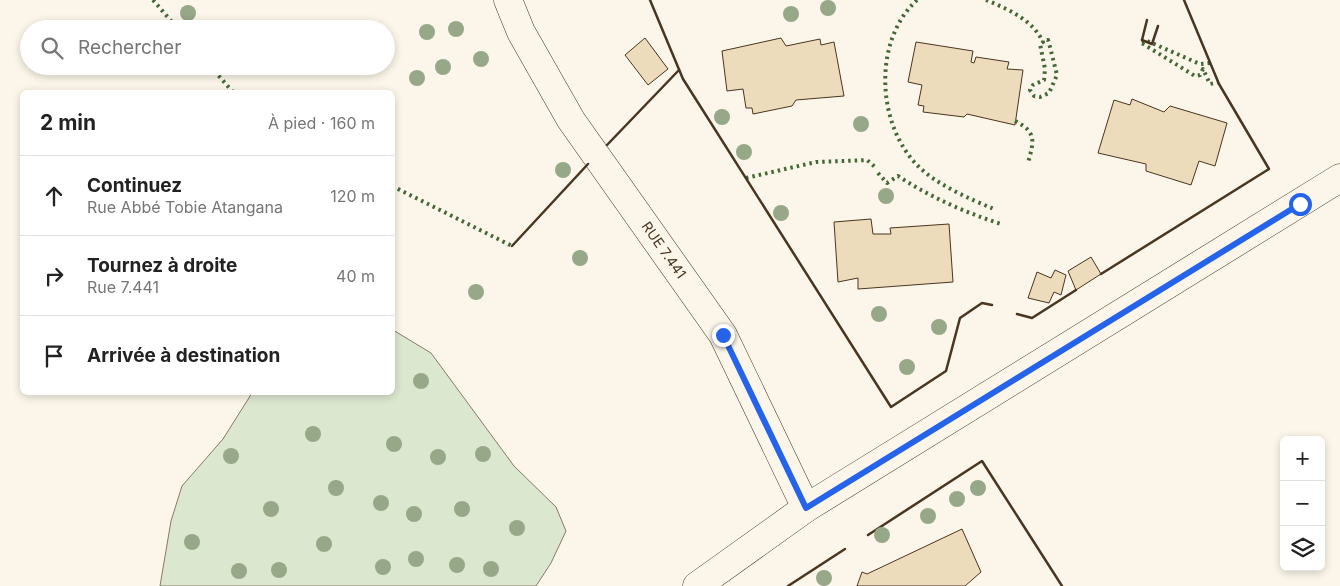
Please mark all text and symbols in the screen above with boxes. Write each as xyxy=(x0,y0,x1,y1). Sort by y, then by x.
search box xyxy=(20,20,395,75)
icon: search xyxy=(38,34,66,62)
text: Rechercher xyxy=(78,36,181,59)
text: 2 min xyxy=(40,110,96,135)
text: À pied · 160 m xyxy=(268,113,375,133)
text: Continuez xyxy=(87,174,182,197)
icon: ahead xyxy=(40,182,68,210)
text: 120 m xyxy=(330,186,375,206)
route start xyxy=(1289,193,1312,216)
text: Rue Abbé Tobie Atangana xyxy=(87,197,283,217)
street label: RUE 7.441 xyxy=(639,218,690,281)
text: Tournez à droite xyxy=(87,254,237,277)
icon: right xyxy=(40,262,68,290)
text: 40 m xyxy=(336,266,375,286)
text: Rue 7.441 xyxy=(87,277,159,297)
route end xyxy=(712,324,735,347)
icon: arrive xyxy=(40,342,68,370)
text: Arrivée à destination xyxy=(87,344,280,367)
map controls xyxy=(1280,436,1325,571)
button: + xyxy=(1280,436,1325,481)
button: − xyxy=(1280,481,1325,526)
button: layers xyxy=(1280,526,1325,571)

